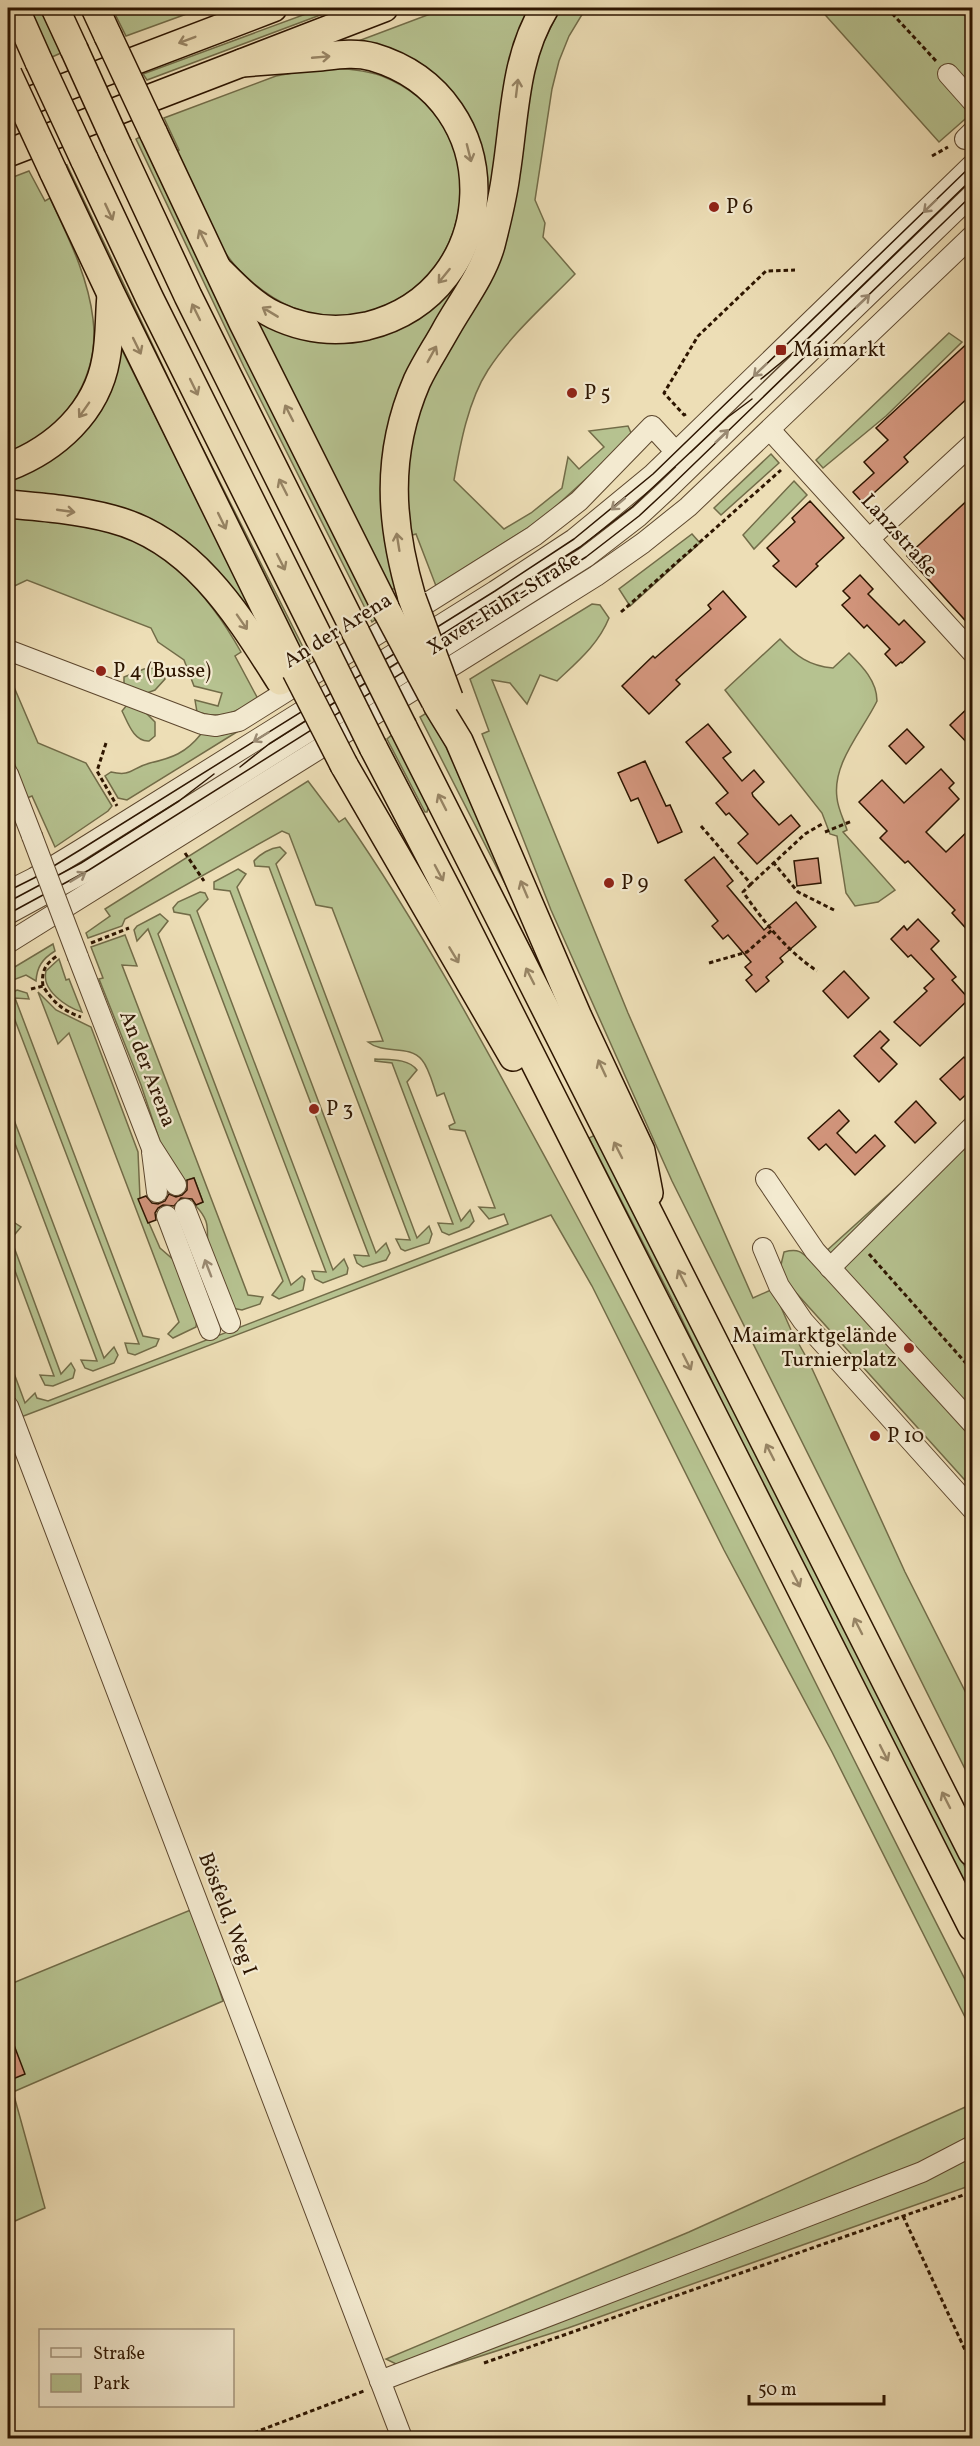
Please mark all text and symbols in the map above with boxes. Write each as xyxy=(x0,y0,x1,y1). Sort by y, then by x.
one-way arrow xyxy=(179,35,197,46)
one-way arrow xyxy=(311,51,331,62)
one-way arrow xyxy=(512,79,523,99)
one-way arrow xyxy=(463,144,475,163)
place label: P 6 xyxy=(726,193,753,222)
one-way arrow xyxy=(923,198,938,213)
marker: P 6 xyxy=(707,200,721,214)
one-way arrow xyxy=(103,202,115,220)
one-way arrow xyxy=(197,229,209,247)
one-way arrow xyxy=(437,268,450,284)
one-way arrow xyxy=(855,294,870,308)
one-way arrow xyxy=(190,304,202,322)
one-way arrow xyxy=(262,306,279,318)
place label: Maimarkt xyxy=(793,336,886,365)
one-way arrow xyxy=(131,337,143,355)
marker: Maimarkt xyxy=(774,343,788,357)
one-way arrow xyxy=(426,346,438,363)
one-way arrow xyxy=(752,363,767,378)
one-way arrow xyxy=(188,378,200,396)
place label: P 5 xyxy=(584,379,611,408)
marker: P 5 xyxy=(565,386,579,400)
one-way arrow xyxy=(78,401,90,418)
one-way arrow xyxy=(283,405,295,422)
one-way arrow xyxy=(715,429,730,444)
one-way arrow xyxy=(276,478,288,496)
street label: Lanzstraße xyxy=(854,488,944,584)
one-way arrow xyxy=(611,497,626,511)
one-way arrow xyxy=(55,505,75,516)
one-way arrow xyxy=(217,512,229,530)
one-way arrow xyxy=(392,532,403,552)
street label: Xaver-Fuhr-Straße xyxy=(422,545,586,663)
one-way arrow xyxy=(275,552,287,570)
street label: An der Arena xyxy=(278,586,398,676)
one-way arrow xyxy=(236,613,248,630)
place label: P 4 (Busse) xyxy=(113,657,211,686)
marker: P 4 (Busse) xyxy=(94,664,108,678)
one-way arrow xyxy=(253,730,270,743)
one-way arrow xyxy=(435,794,447,812)
one-way arrow xyxy=(433,864,445,882)
place label: P 9 xyxy=(621,869,648,898)
one-way arrow xyxy=(69,871,86,883)
marker: P 9 xyxy=(602,876,616,890)
one-way arrow xyxy=(518,880,529,899)
one-way arrow xyxy=(448,946,460,963)
one-way arrow xyxy=(523,968,535,986)
street label: An der Arena xyxy=(111,1006,183,1132)
one-way arrow xyxy=(596,1059,608,1077)
place label: P 3 xyxy=(326,1095,353,1124)
marker: P 3 xyxy=(307,1102,321,1116)
one-way arrow xyxy=(612,1142,623,1160)
one-way arrow xyxy=(202,1260,213,1278)
one-way arrow xyxy=(676,1269,688,1287)
place label: Maimarktgelände Turnierplatz xyxy=(732,1322,897,1375)
marker: Maimarktgelände Turnierplatz xyxy=(902,1341,916,1355)
one-way arrow xyxy=(681,1353,693,1371)
place label: P 10 xyxy=(887,1422,924,1451)
marker: P 10 xyxy=(868,1429,882,1443)
one-way arrow xyxy=(764,1443,776,1461)
one-way arrow xyxy=(791,1569,802,1587)
one-way arrow xyxy=(852,1617,864,1635)
one-way arrow xyxy=(879,1743,890,1761)
one-way arrow xyxy=(940,1791,951,1809)
street label: Bösfeld, Weg I xyxy=(190,1848,264,1980)
legend xyxy=(39,2329,234,2407)
text: Straße xyxy=(93,2342,145,2367)
scale bar xyxy=(749,2368,884,2406)
text: Park xyxy=(93,2372,130,2397)
text: 50 m xyxy=(758,2378,797,2403)

